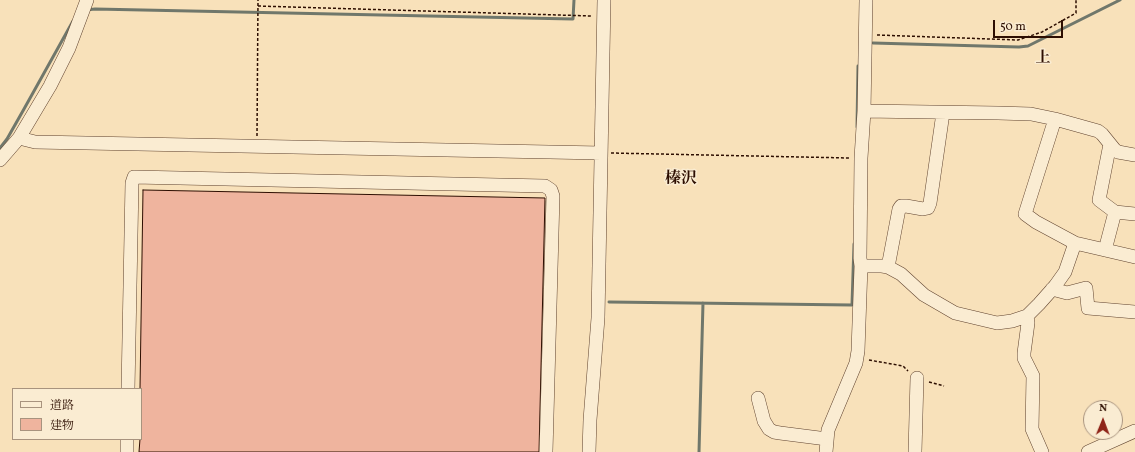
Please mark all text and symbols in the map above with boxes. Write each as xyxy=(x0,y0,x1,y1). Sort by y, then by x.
scale bar xyxy=(995,12,1065,38)
text: 50 m xyxy=(1000,19,1026,35)
district label: 上 xyxy=(1036,50,1050,68)
district label: 榛沢 xyxy=(665,170,697,190)
legend xyxy=(12,388,142,440)
text: 道路 xyxy=(50,398,74,414)
north arrow xyxy=(1083,400,1123,440)
text: N xyxy=(1099,401,1107,416)
text: 建物 xyxy=(50,418,74,434)

